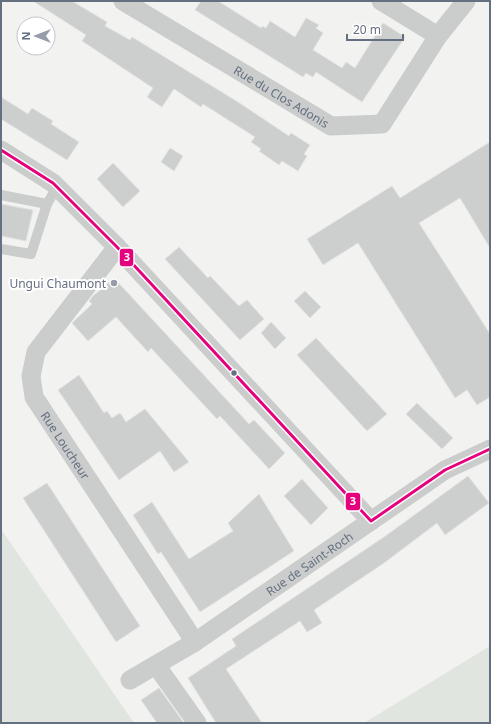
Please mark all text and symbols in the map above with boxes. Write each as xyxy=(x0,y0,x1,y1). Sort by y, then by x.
north arrow xyxy=(16,16,56,56)
scale bar xyxy=(347,16,403,42)
text: 20 m xyxy=(353,21,381,38)
text: N xyxy=(18,32,33,40)
street label: Rue du Clos Adonis xyxy=(231,61,333,132)
line badge: 3 xyxy=(119,248,134,267)
text: 3 xyxy=(124,249,130,264)
place label: Ungui Chaumont xyxy=(9,275,107,292)
marker: Ungui Chaumont xyxy=(109,278,119,288)
unlabelled marker xyxy=(229,368,239,378)
street label: Rue Loucheur xyxy=(37,408,94,483)
line badge: 3 xyxy=(345,492,361,511)
text: 3 xyxy=(350,493,356,508)
street label: Rue de Saint-Roch xyxy=(262,527,356,599)

